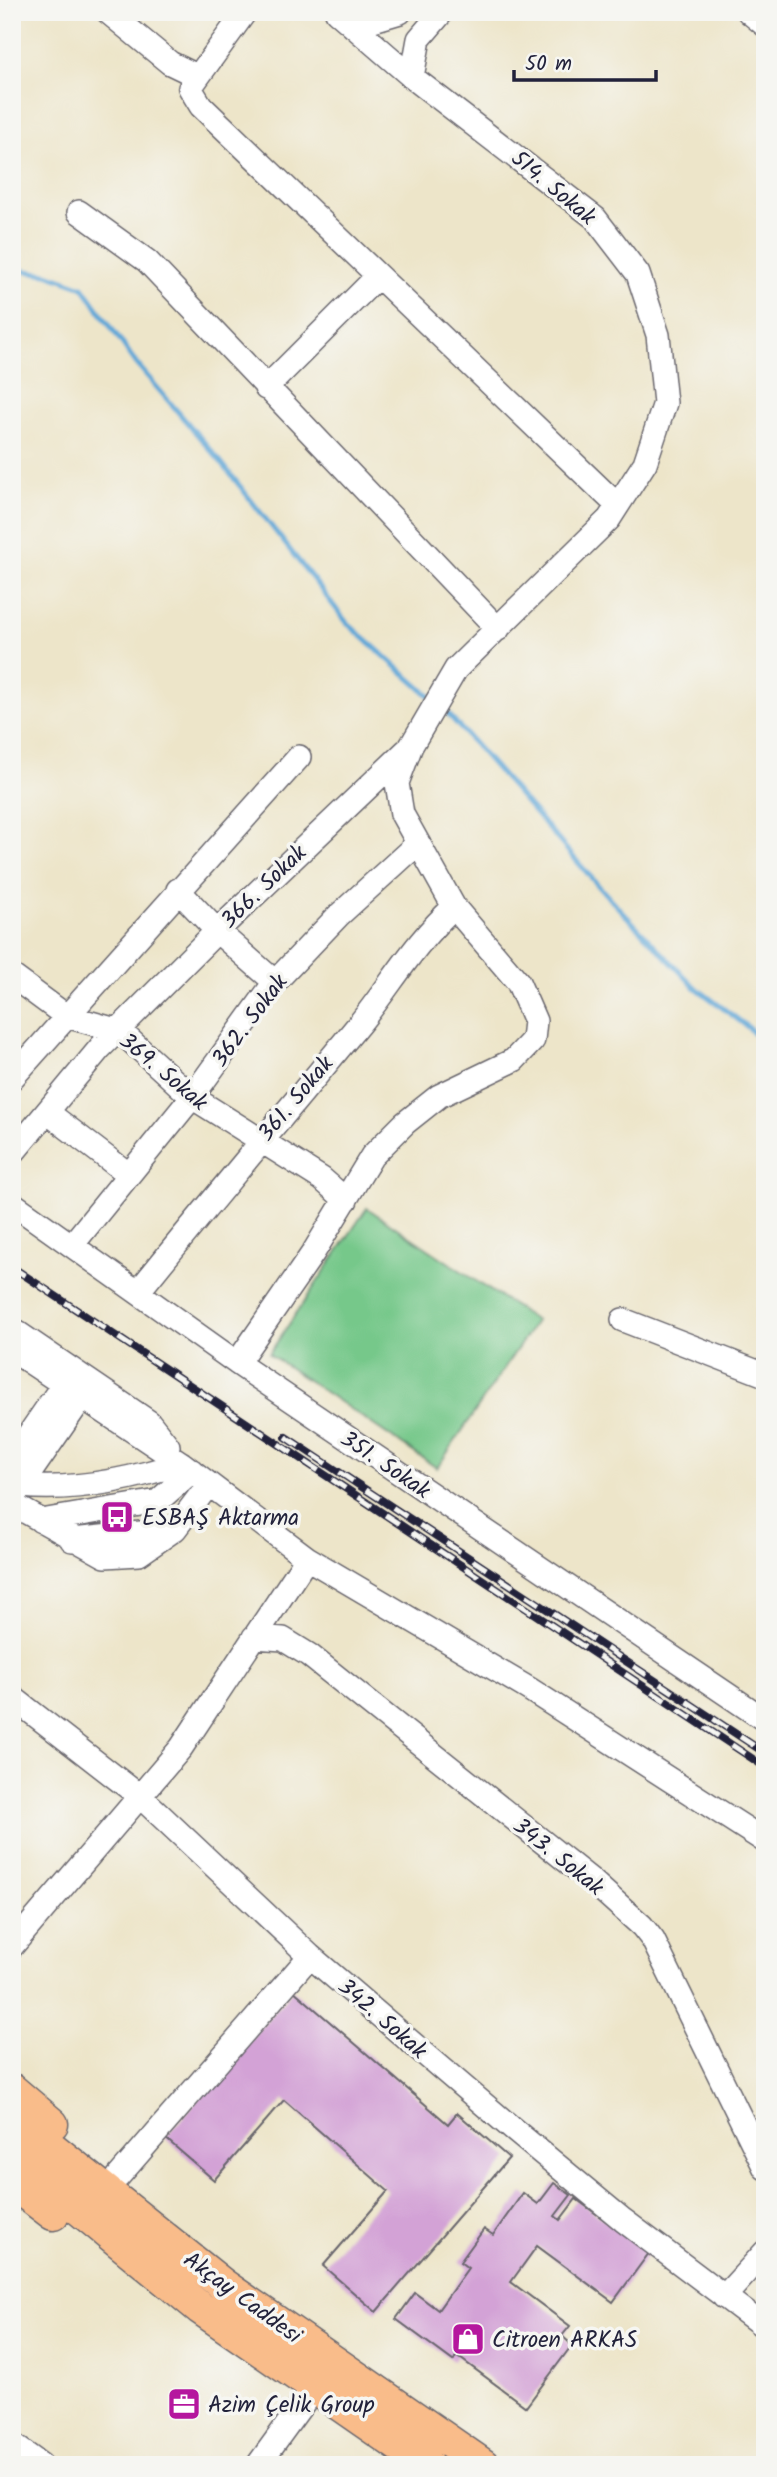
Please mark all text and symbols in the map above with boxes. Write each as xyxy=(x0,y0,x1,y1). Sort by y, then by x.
scale bar xyxy=(514,38,656,82)
text: 50 m xyxy=(525,48,572,81)
street label: 514. Sokak xyxy=(502,142,603,235)
street label: 366. Sokak xyxy=(213,837,316,938)
street label: 362. Sokak xyxy=(203,967,298,1076)
street label: 369. Sokak xyxy=(110,1024,215,1121)
street label: 361. Sokak xyxy=(250,1048,343,1150)
street label: 351. Sokak xyxy=(332,1422,438,1509)
bus stop icon: ESBAŞ Aktarma xyxy=(98,1498,136,1536)
place label: ESBAŞ Aktarma xyxy=(142,1501,299,1537)
street label: 343. Sokak xyxy=(504,1809,611,1906)
street label: 342. Sokak xyxy=(329,1970,435,2069)
street label: Akçay Caddesi xyxy=(175,2243,310,2355)
shop icon: Citroen ARKAS xyxy=(449,2320,487,2358)
place label: Citroen ARKAS xyxy=(492,2323,637,2359)
office icon: Azim Çelik Group xyxy=(165,2385,203,2423)
place label: Azim Çelik Group xyxy=(208,2388,375,2424)

